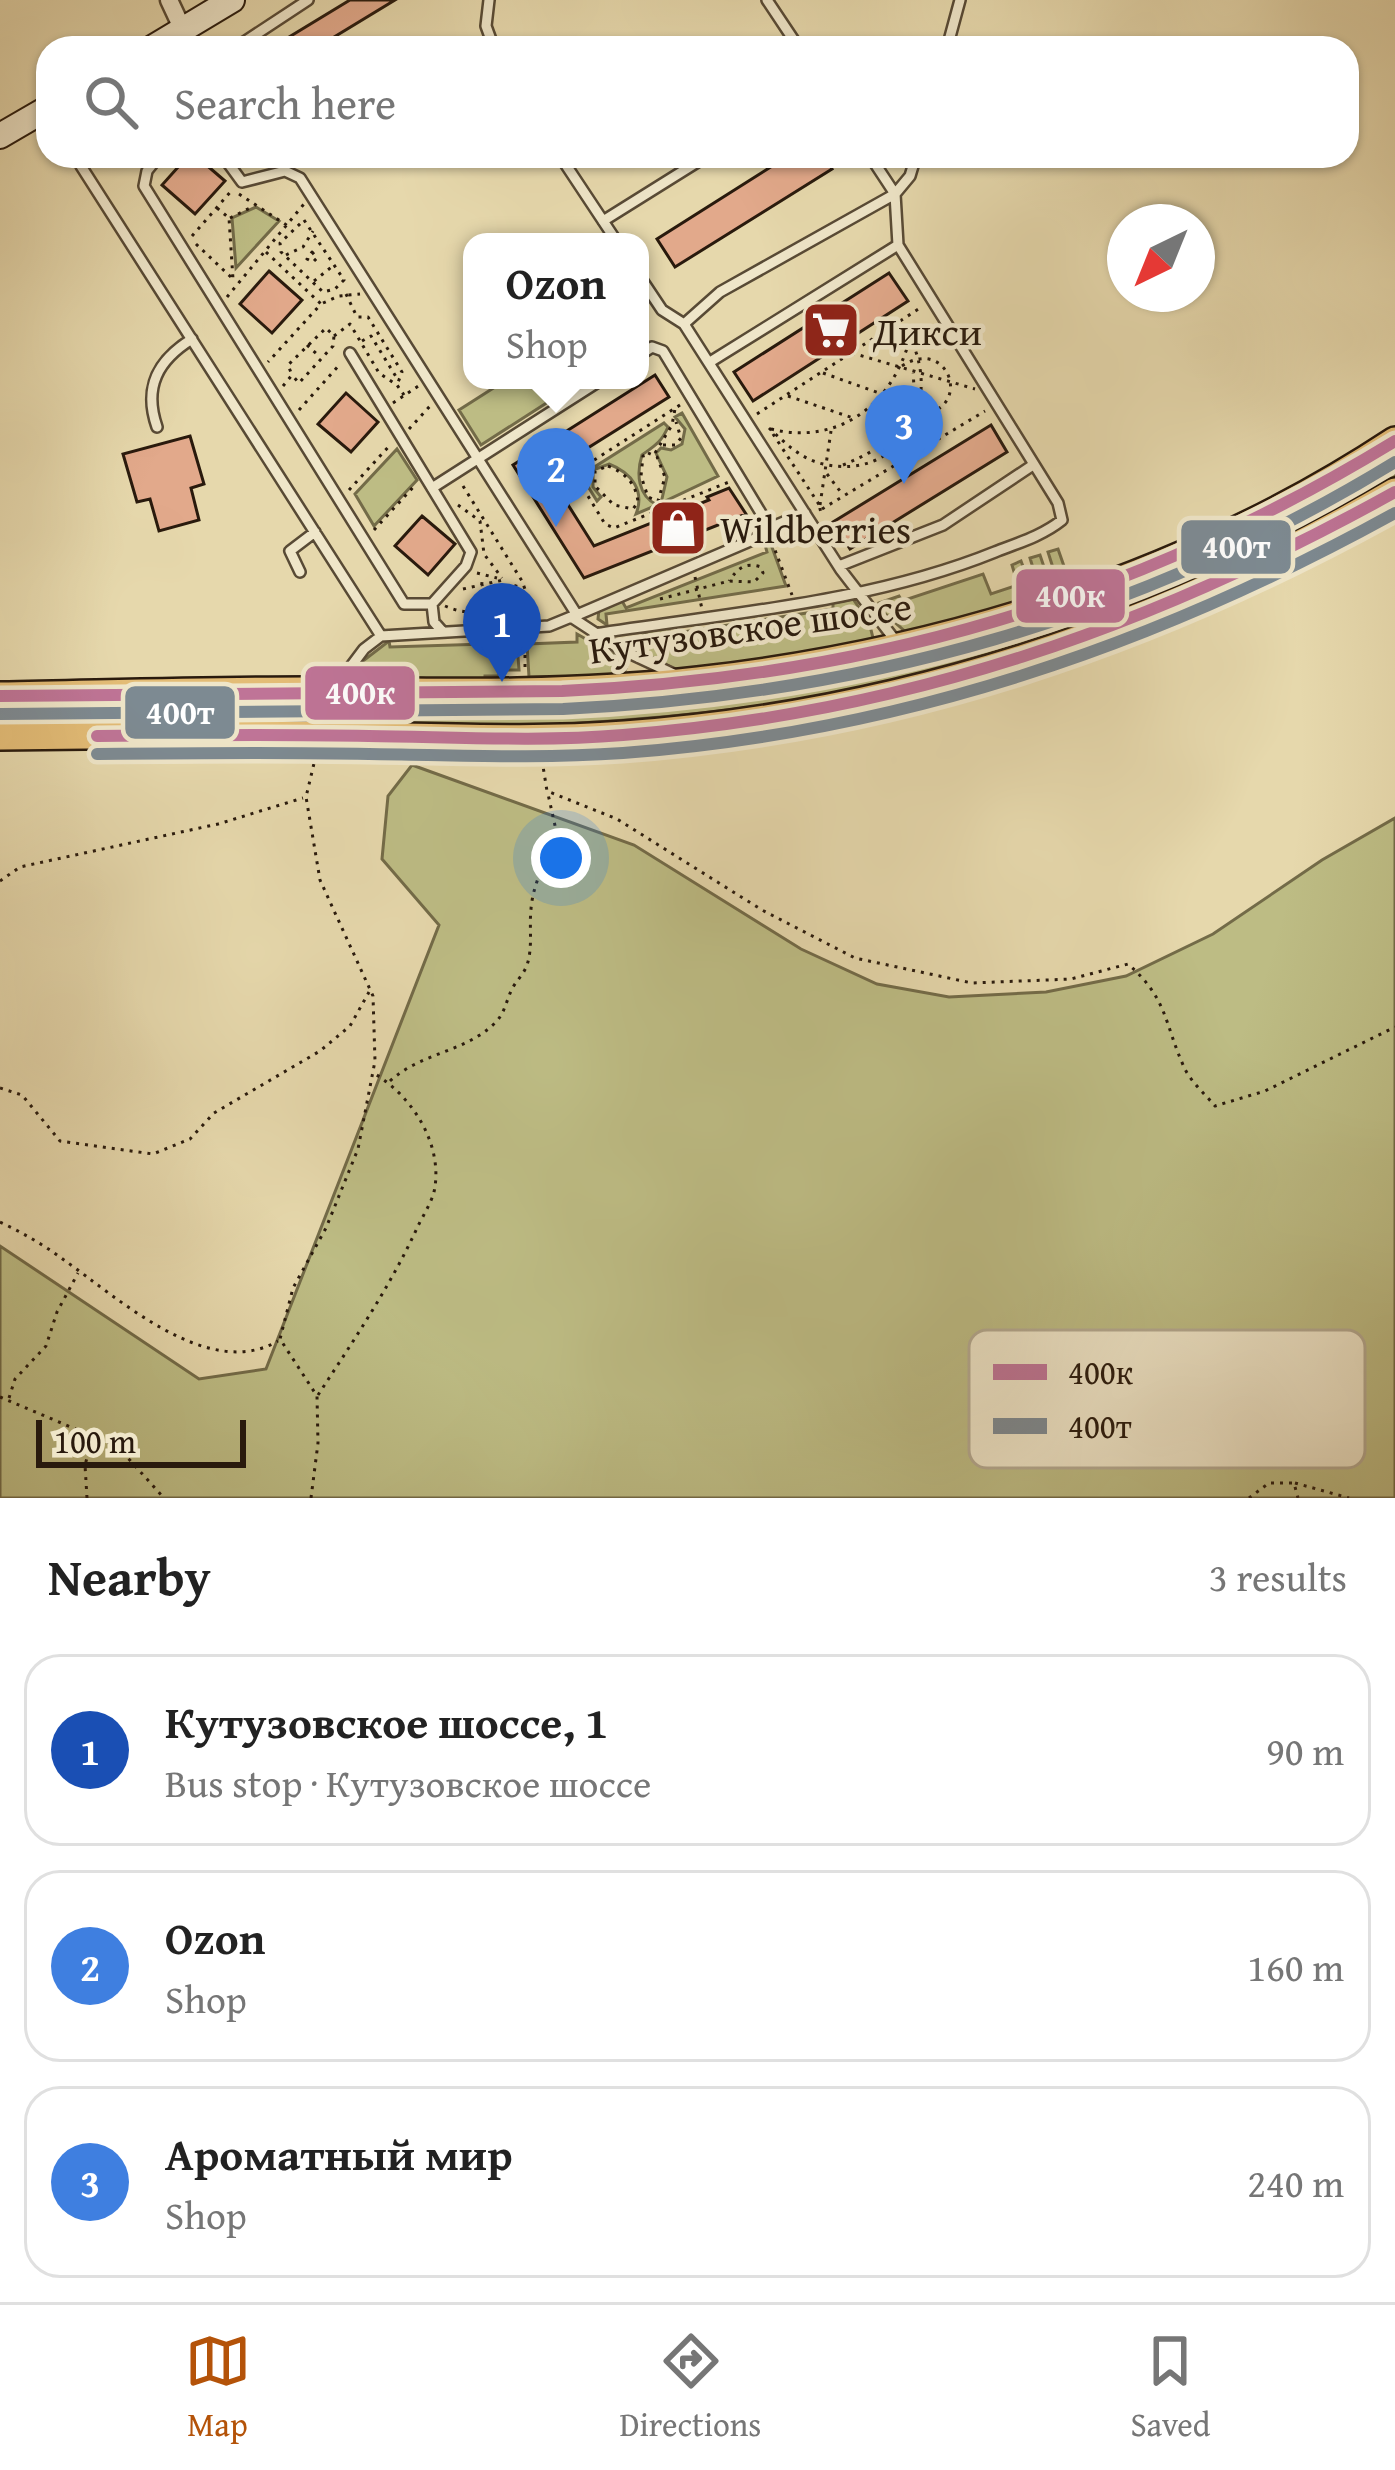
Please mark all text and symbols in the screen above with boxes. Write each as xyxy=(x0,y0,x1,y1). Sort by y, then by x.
search box xyxy=(36,36,1359,168)
icon: search xyxy=(78,69,144,135)
text: Search here xyxy=(174,70,396,135)
north arrow xyxy=(1107,204,1215,312)
popup xyxy=(463,233,649,389)
text: Ozon xyxy=(506,250,606,315)
supermarket icon: Дикси xyxy=(800,299,862,361)
place label: Дикси xyxy=(872,302,982,359)
text: Shop xyxy=(506,315,588,372)
pin: 3 xyxy=(865,385,943,484)
pin: 2 xyxy=(517,428,595,527)
shop icon: Wildberries xyxy=(647,497,709,559)
place label: Wildberries xyxy=(720,500,911,557)
line badge: 400т xyxy=(1179,518,1293,576)
text: 400т xyxy=(1202,522,1271,570)
line badge: 400к xyxy=(1014,567,1127,625)
text: 400к xyxy=(1035,571,1105,619)
street label: Кутузовское шоссе xyxy=(585,576,915,678)
pin: 1 xyxy=(463,583,541,682)
line badge: 400к xyxy=(303,664,417,722)
text: 400к xyxy=(325,668,395,716)
line badge: 400т xyxy=(123,684,237,741)
text: 400т xyxy=(146,688,215,736)
your location xyxy=(531,828,591,888)
legend xyxy=(969,1330,1365,1468)
text: 400к xyxy=(1068,1348,1134,1396)
text: 400т xyxy=(1068,1402,1132,1450)
scale bar xyxy=(36,1414,246,1467)
text: 100 m xyxy=(54,1417,136,1465)
text: Nearby xyxy=(48,1539,211,1614)
text: 3 results xyxy=(1209,1548,1347,1605)
text: Кутузовское шоссе, 1 xyxy=(165,1689,608,1754)
text: 1 xyxy=(80,1722,100,1779)
text: 90 m xyxy=(1266,1722,1344,1779)
text: Bus stop · Кутузовское шоссе xyxy=(165,1754,651,1811)
text: Ozon xyxy=(165,1905,265,1970)
text: 2 xyxy=(80,1938,100,1995)
text: 160 m xyxy=(1247,1938,1344,1995)
text: Shop xyxy=(165,1970,247,2027)
text: Ароматный мир xyxy=(165,2121,513,2186)
text: 3 xyxy=(80,2154,100,2211)
text: 240 m xyxy=(1247,2154,1344,2211)
text: Shop xyxy=(165,2186,247,2243)
tab: Map xyxy=(185,2328,251,2448)
tab: Directions xyxy=(620,2328,761,2448)
tab: Saved xyxy=(1131,2328,1210,2448)

